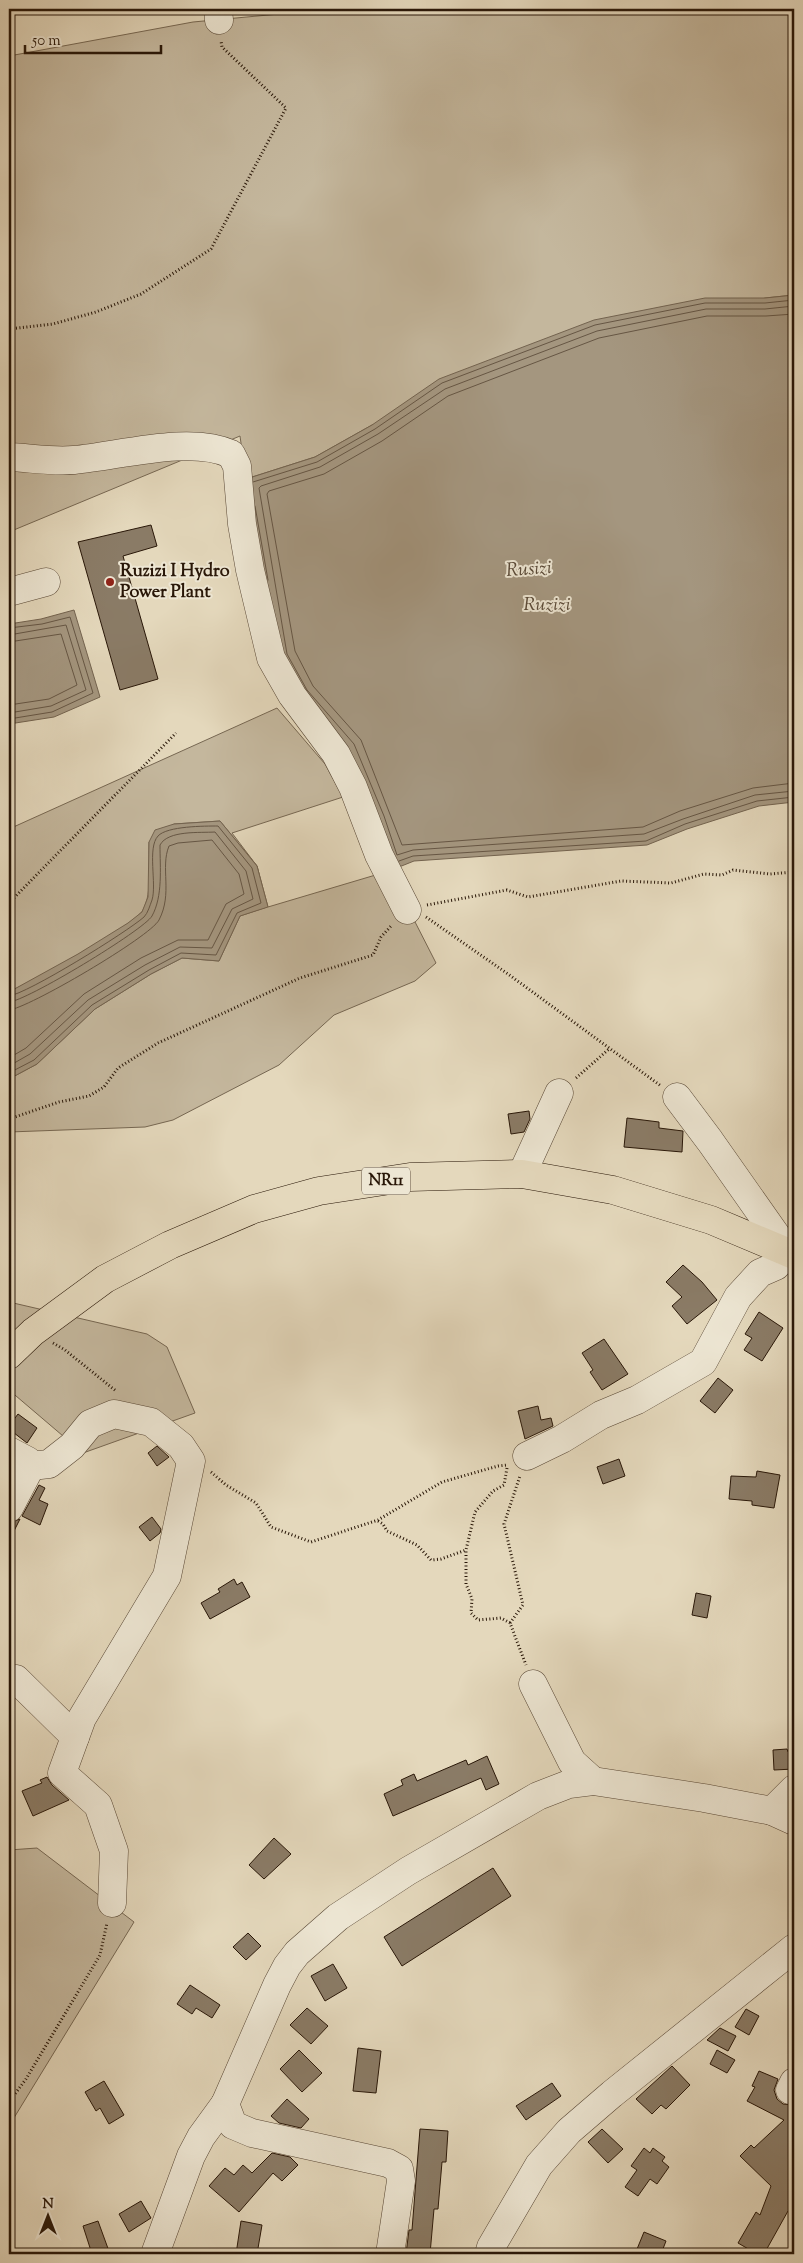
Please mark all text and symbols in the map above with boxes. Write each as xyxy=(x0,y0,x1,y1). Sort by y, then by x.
scale bar xyxy=(25,22,161,54)
text: 50 m xyxy=(31,31,61,52)
water label: Rusizi xyxy=(505,555,553,585)
place label: Ruzizi I Hydro Power Plant xyxy=(120,559,230,606)
marker: Ruzizi I Hydro Power Plant xyxy=(104,576,116,588)
water label: Ruzizi xyxy=(524,592,571,619)
road number: NR11 xyxy=(362,1168,410,1194)
north arrow xyxy=(22,2190,72,2240)
text: N xyxy=(42,2195,54,2215)

